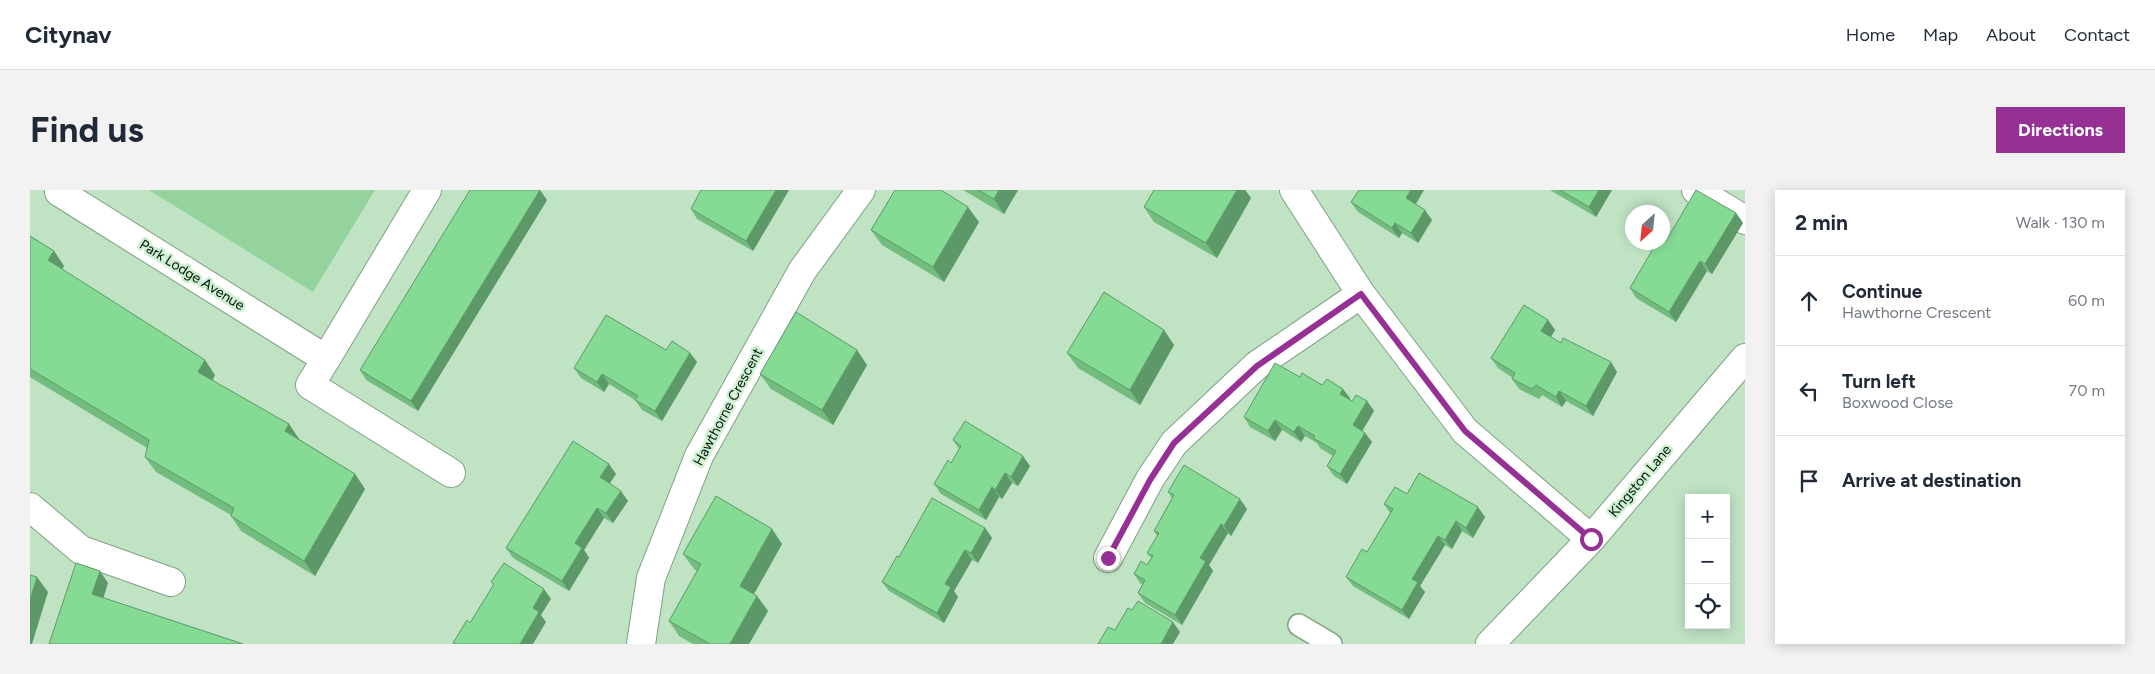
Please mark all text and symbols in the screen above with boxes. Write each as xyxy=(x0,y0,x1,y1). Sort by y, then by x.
text: Citynav xyxy=(25,20,112,49)
text: Home xyxy=(1846,24,1895,46)
text: Map xyxy=(1923,24,1958,46)
text: About xyxy=(1986,24,2036,46)
text: Contact xyxy=(2064,24,2130,46)
button: Directions xyxy=(1996,107,2125,153)
text: Find us xyxy=(30,109,144,151)
north arrow xyxy=(1625,205,1670,250)
text: 2 min xyxy=(1795,210,1848,235)
text: Walk · 130 m xyxy=(2016,213,2105,232)
street label: Park Lodge Avenue xyxy=(136,236,248,314)
text: Continue xyxy=(1842,280,1922,303)
icon: ahead xyxy=(1795,287,1823,315)
text: 60 m xyxy=(2068,291,2105,310)
text: Hawthorne Crescent xyxy=(1842,303,1991,322)
street label: Hawthorne Crescent xyxy=(690,345,766,469)
text: Turn left xyxy=(1842,370,1916,393)
icon: left xyxy=(1795,377,1823,405)
text: 70 m xyxy=(2069,381,2105,400)
text: Boxwood Close xyxy=(1842,393,1953,412)
street label: Kingston Lane xyxy=(1605,441,1675,521)
icon: arrive xyxy=(1795,467,1823,495)
text: Arrive at destination xyxy=(1842,469,2021,492)
map controls xyxy=(1685,494,1730,629)
button: + xyxy=(1685,494,1730,539)
route start xyxy=(1580,528,1603,551)
button: − xyxy=(1685,539,1730,584)
route end xyxy=(1097,547,1120,570)
button: locate xyxy=(1685,584,1730,629)

